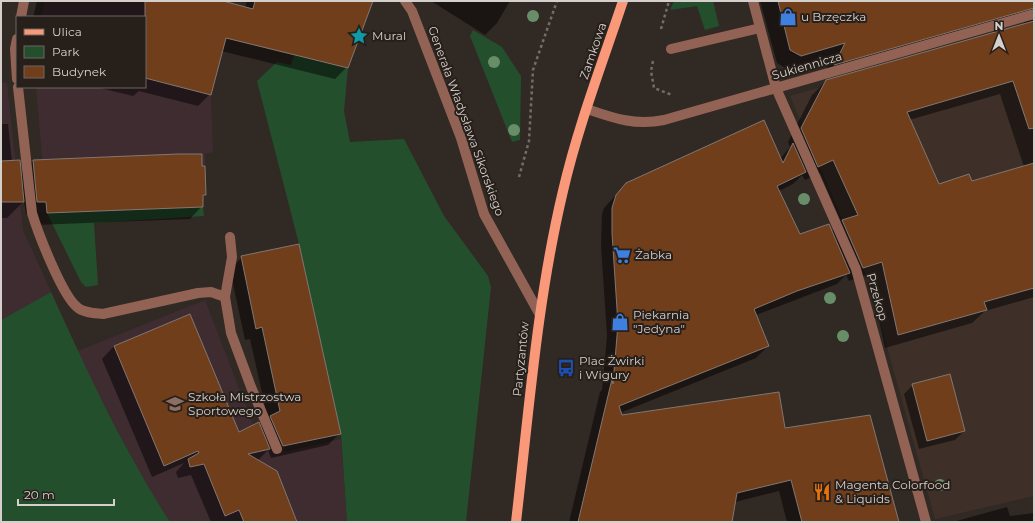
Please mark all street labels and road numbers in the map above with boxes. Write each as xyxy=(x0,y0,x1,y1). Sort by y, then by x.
street label: Zamkowa xyxy=(576,20,609,81)
street label: Generała Władysława Sikorskiego xyxy=(425,24,508,218)
street label: Sukiennicza xyxy=(770,48,844,83)
street label: Przekop xyxy=(864,271,891,322)
street label: Partyzantów xyxy=(509,320,532,397)

